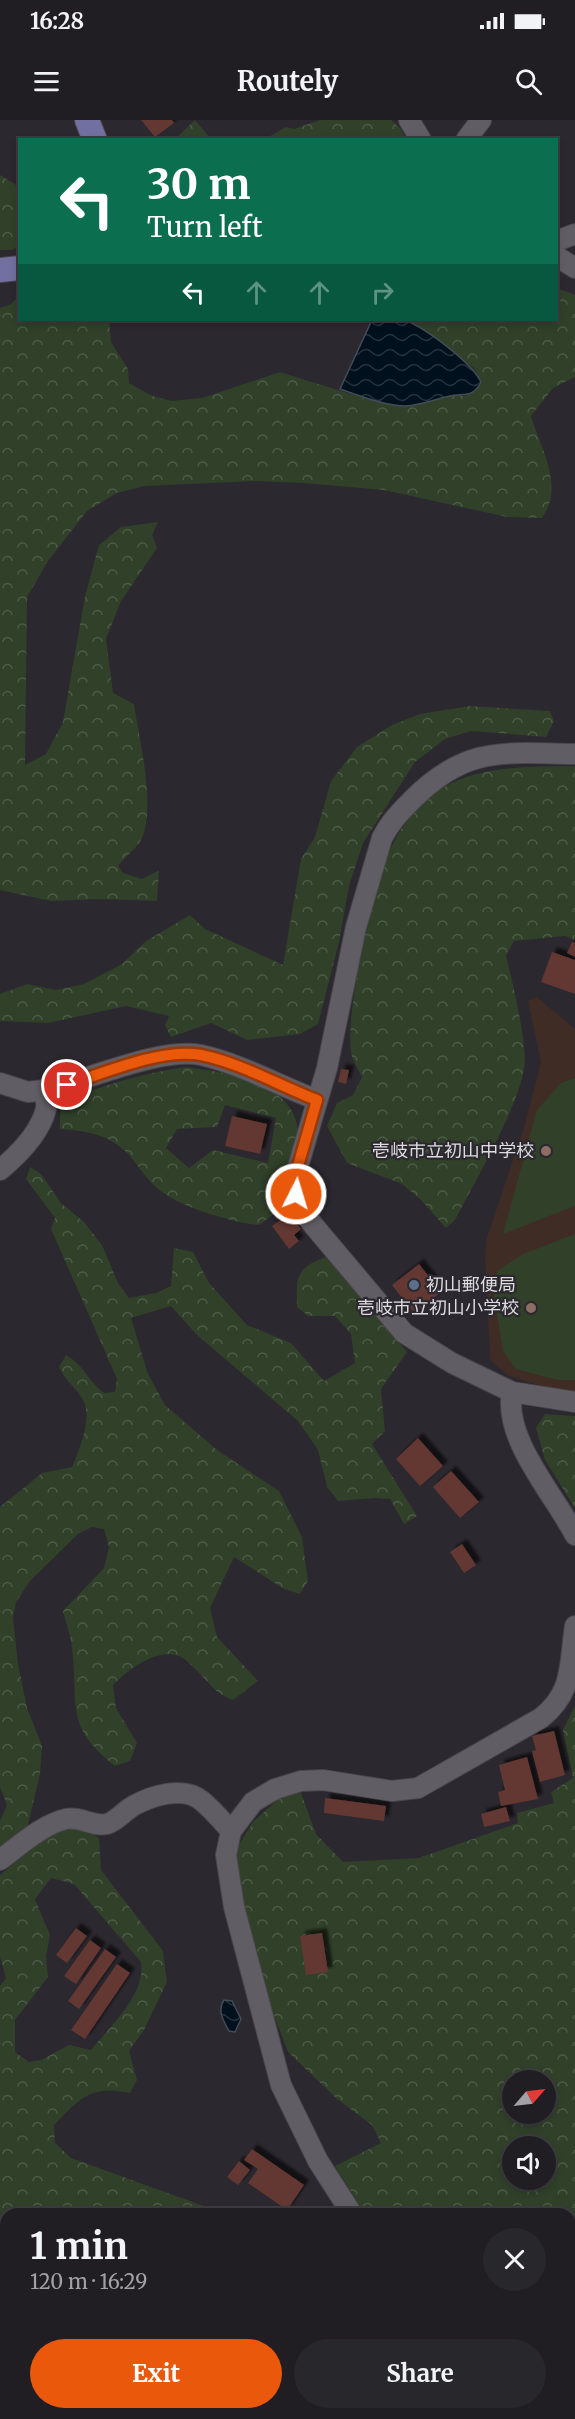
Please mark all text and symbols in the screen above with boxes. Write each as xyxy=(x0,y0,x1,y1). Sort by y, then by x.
text: 16:28 xyxy=(30,7,84,35)
text: Routely xyxy=(237,64,338,98)
icon: menu xyxy=(30,65,63,98)
icon: search xyxy=(512,65,545,98)
text: 30 m xyxy=(147,158,251,210)
icon: left xyxy=(48,162,126,240)
text: Turn left xyxy=(147,210,262,244)
icon: left xyxy=(177,276,210,309)
icon: ahead xyxy=(240,276,273,309)
icon: ahead xyxy=(303,276,336,309)
icon: right xyxy=(366,276,399,309)
pin xyxy=(41,1059,92,1110)
icon: arrive xyxy=(50,1068,83,1101)
place label: 壱岐市立初山中学校 xyxy=(372,1139,534,1162)
marker: 壱岐市立初山中学校 xyxy=(539,1144,553,1158)
position arrow xyxy=(264,1162,328,1226)
place label: 初山郵便局 xyxy=(426,1273,516,1296)
marker: 初山郵便局 xyxy=(407,1278,421,1292)
place label: 壱岐市立初山小学校 xyxy=(357,1296,519,1319)
marker: 壱岐市立初山小学校 xyxy=(524,1301,538,1315)
north arrow xyxy=(502,2070,556,2124)
map controls xyxy=(502,2070,556,2190)
button: sound xyxy=(502,2136,556,2190)
text: 1 min xyxy=(30,2224,128,2269)
button: close xyxy=(483,2228,546,2291)
text: 120 m · 16:29 xyxy=(30,2269,147,2294)
button: Exit xyxy=(30,2339,282,2408)
button: Share xyxy=(294,2339,546,2408)

